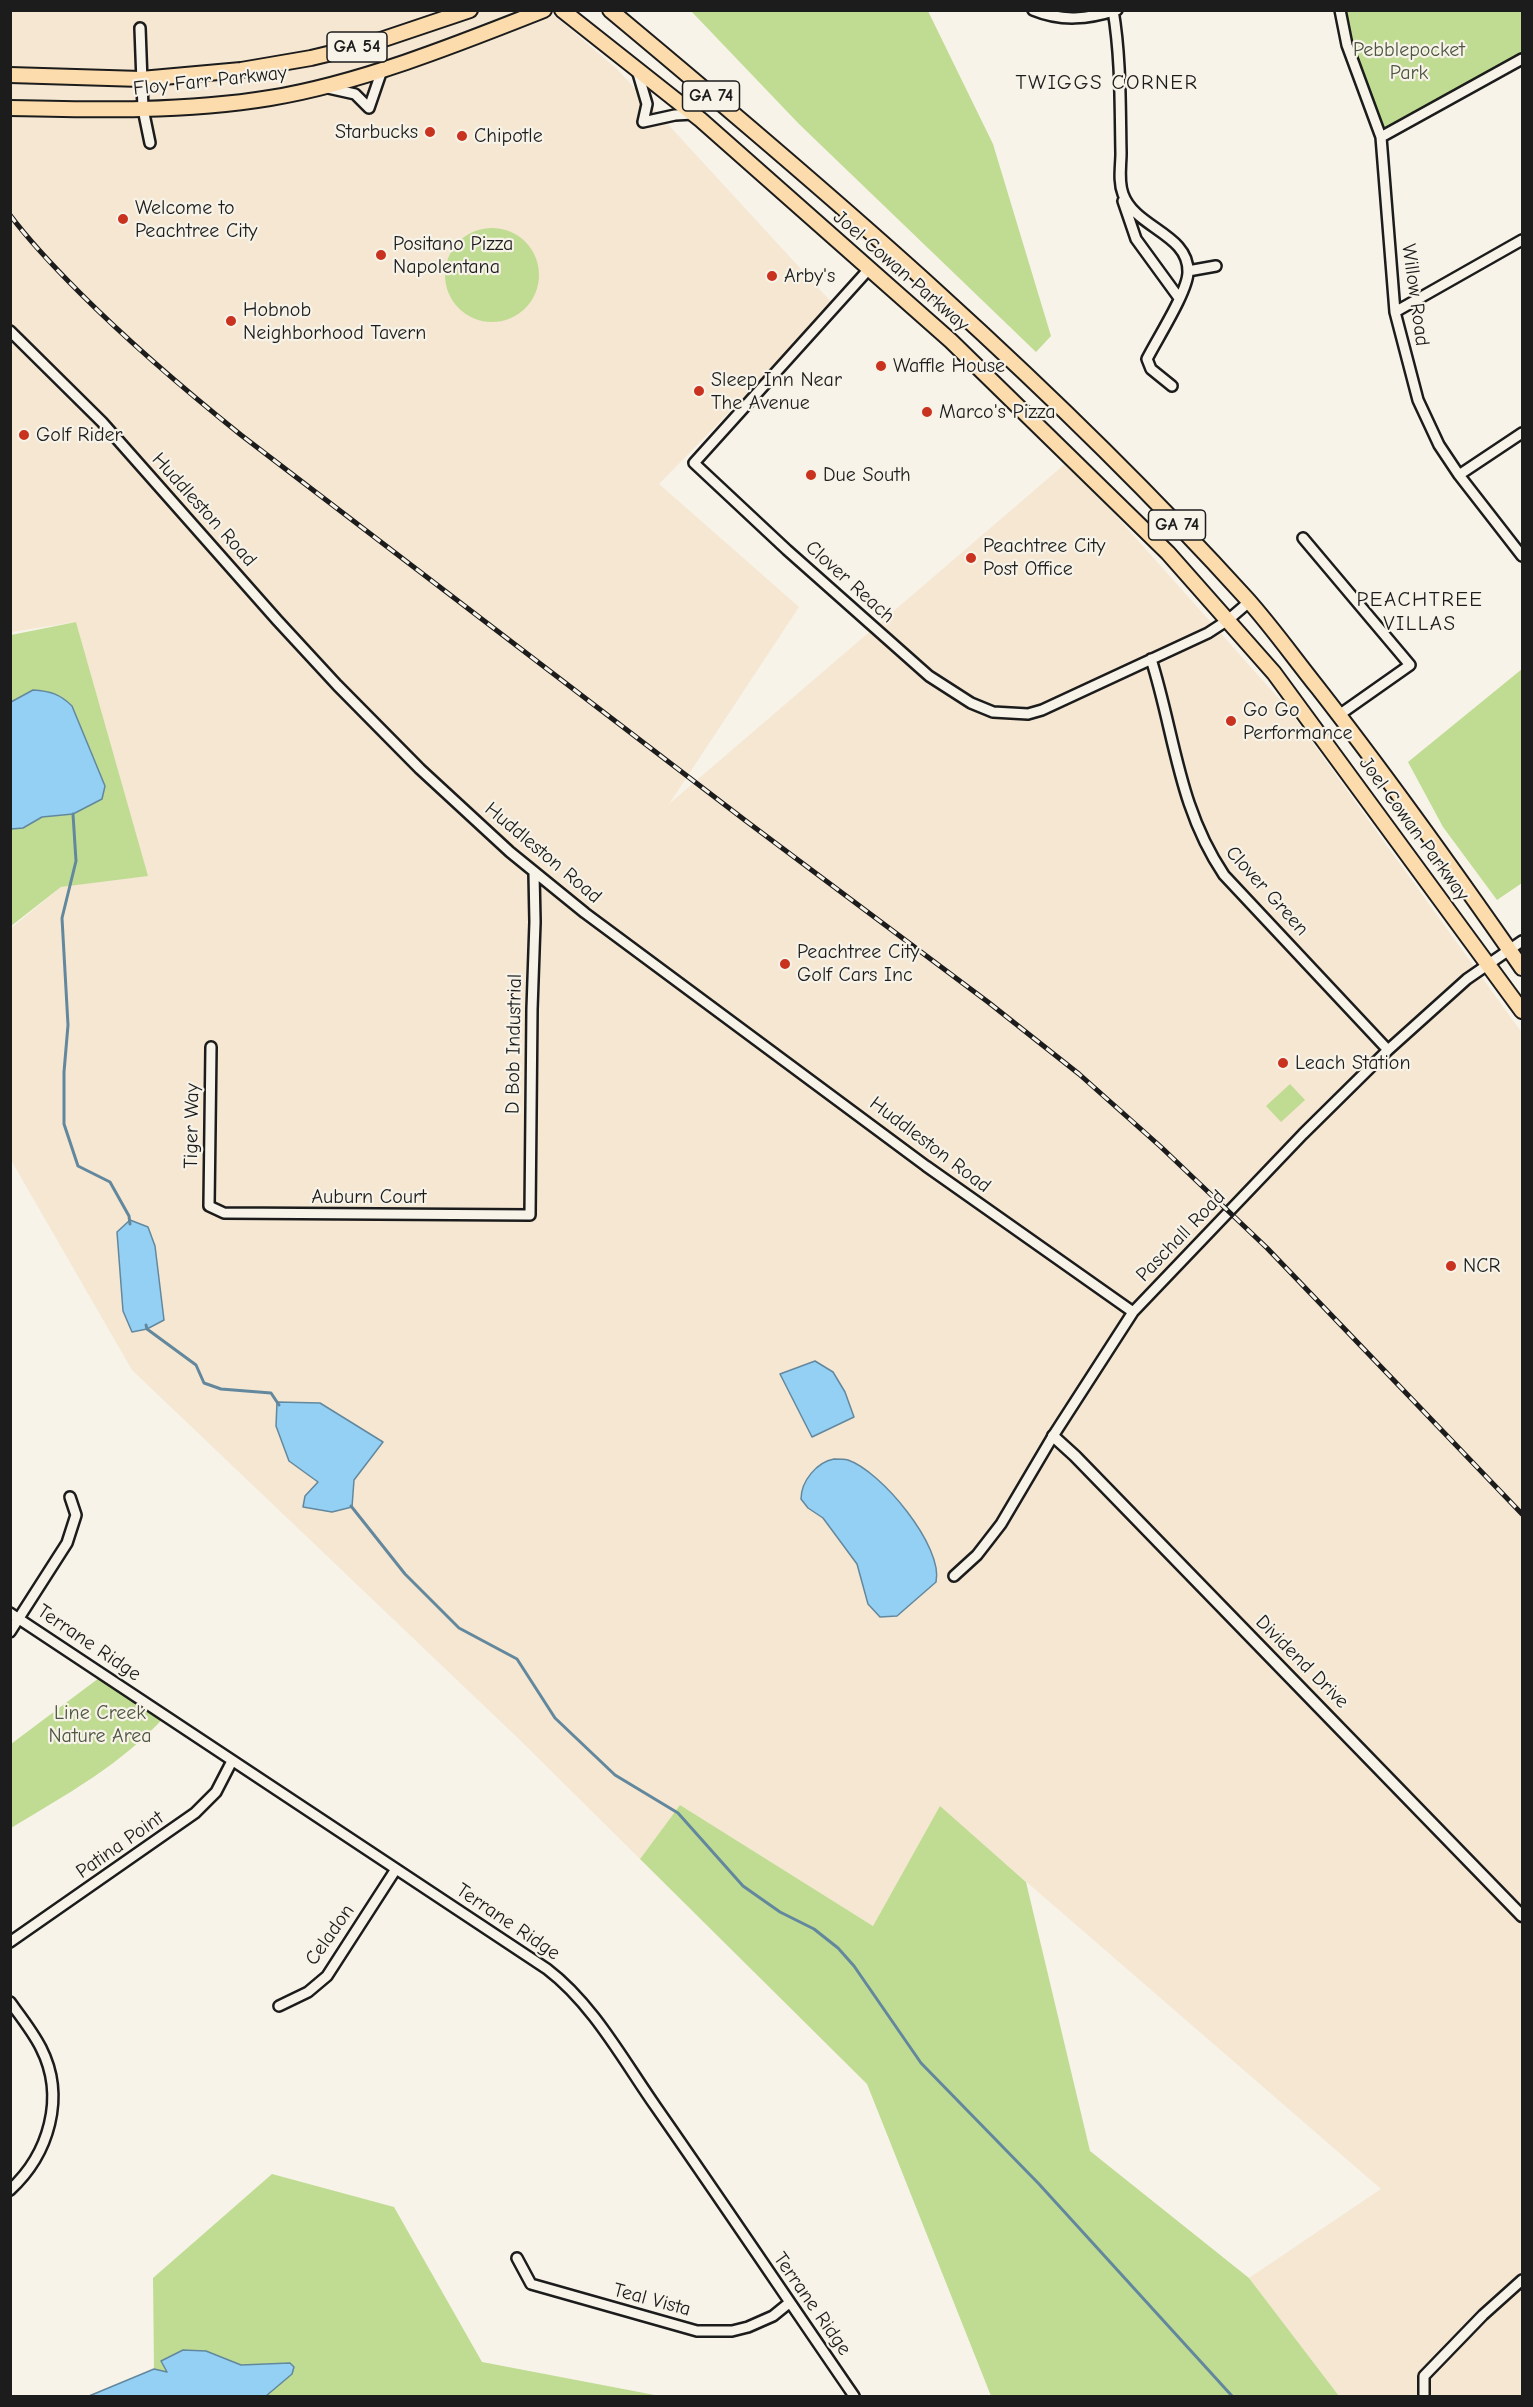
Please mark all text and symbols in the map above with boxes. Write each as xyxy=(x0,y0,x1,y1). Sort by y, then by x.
road number: GA 54 xyxy=(327,32,387,62)
park label: Pebblepocket Park xyxy=(1353,38,1465,85)
street label: Floy Farr Parkway xyxy=(132,61,288,101)
district label: TWIGGS CORNER xyxy=(1016,70,1198,96)
road number: GA 74 xyxy=(682,81,740,111)
place label: Starbucks xyxy=(335,120,418,144)
place label: Chipotle xyxy=(474,124,543,148)
marker: Starbucks xyxy=(423,125,437,139)
marker: Chipotle xyxy=(455,129,469,143)
place label: Welcome to Peachtree City xyxy=(135,196,258,243)
street label: Joel Cowan Parkway xyxy=(828,205,974,337)
marker: Welcome to Peachtree City xyxy=(116,212,130,226)
place label: Positano Pizza Napolentana xyxy=(393,232,513,279)
street label: Willow Road xyxy=(1396,242,1434,348)
marker: Positano Pizza Napolentana xyxy=(374,248,388,262)
place label: Arby's xyxy=(784,264,835,288)
marker: Arby's xyxy=(765,269,779,283)
place label: Hobnob Neighborhood Tavern xyxy=(243,298,426,345)
marker: Hobnob Neighborhood Tavern xyxy=(224,314,238,328)
place label: Waffle House xyxy=(893,354,1005,378)
marker: Waffle House xyxy=(874,359,888,373)
place label: Sleep Inn Near The Avenue xyxy=(711,368,842,415)
marker: Sleep Inn Near The Avenue xyxy=(692,384,706,398)
place label: Marco's Pizza xyxy=(939,400,1056,424)
marker: Marco's Pizza xyxy=(920,405,934,419)
place label: Golf Rider xyxy=(36,423,123,447)
marker: Golf Rider xyxy=(17,428,31,442)
street label: Huddleston Road xyxy=(146,448,262,572)
place label: Due South xyxy=(823,463,911,487)
marker: Due South xyxy=(804,468,818,482)
road number: GA 74 xyxy=(1148,510,1206,540)
place label: Peachtree City Post Office xyxy=(983,534,1106,581)
street label: Clover Reach xyxy=(800,536,900,628)
marker: Peachtree City Post Office xyxy=(964,551,978,565)
district label: PEACHTREE VILLAS xyxy=(1357,587,1483,637)
place label: Go Go Performance xyxy=(1243,698,1353,745)
marker: Go Go Performance xyxy=(1224,714,1238,728)
street label: Joel Cowan Parkway xyxy=(1354,752,1474,906)
street label: Huddleston Road xyxy=(480,797,606,909)
street label: Clover Green xyxy=(1220,841,1314,941)
place label: Peachtree City Golf Cars Inc xyxy=(797,940,920,987)
marker: Peachtree City Golf Cars Inc xyxy=(778,957,792,971)
street label: D Bob Industrial xyxy=(501,974,527,1114)
place label: Leach Station xyxy=(1295,1051,1410,1075)
marker: Leach Station xyxy=(1276,1056,1290,1070)
street label: Tiger Way xyxy=(179,1083,205,1169)
street label: Huddleston Road xyxy=(865,1092,995,1198)
street label: Auburn Court xyxy=(311,1185,427,1209)
street label: Paschall Road xyxy=(1131,1185,1231,1287)
place label: NCR xyxy=(1463,1254,1500,1278)
marker: NCR xyxy=(1444,1259,1458,1273)
street label: Terrane Ridge xyxy=(32,1599,146,1687)
street label: Dividend Drive xyxy=(1250,1610,1354,1714)
park label: Line Creek Nature Area xyxy=(48,1701,152,1748)
street label: Patina Point xyxy=(72,1806,168,1884)
street label: Terrane Ridge xyxy=(451,1878,565,1966)
street label: Celadon xyxy=(300,1900,360,1970)
street label: Terrane Ridge xyxy=(768,2248,856,2360)
street label: Teal Vista xyxy=(611,2278,693,2322)

